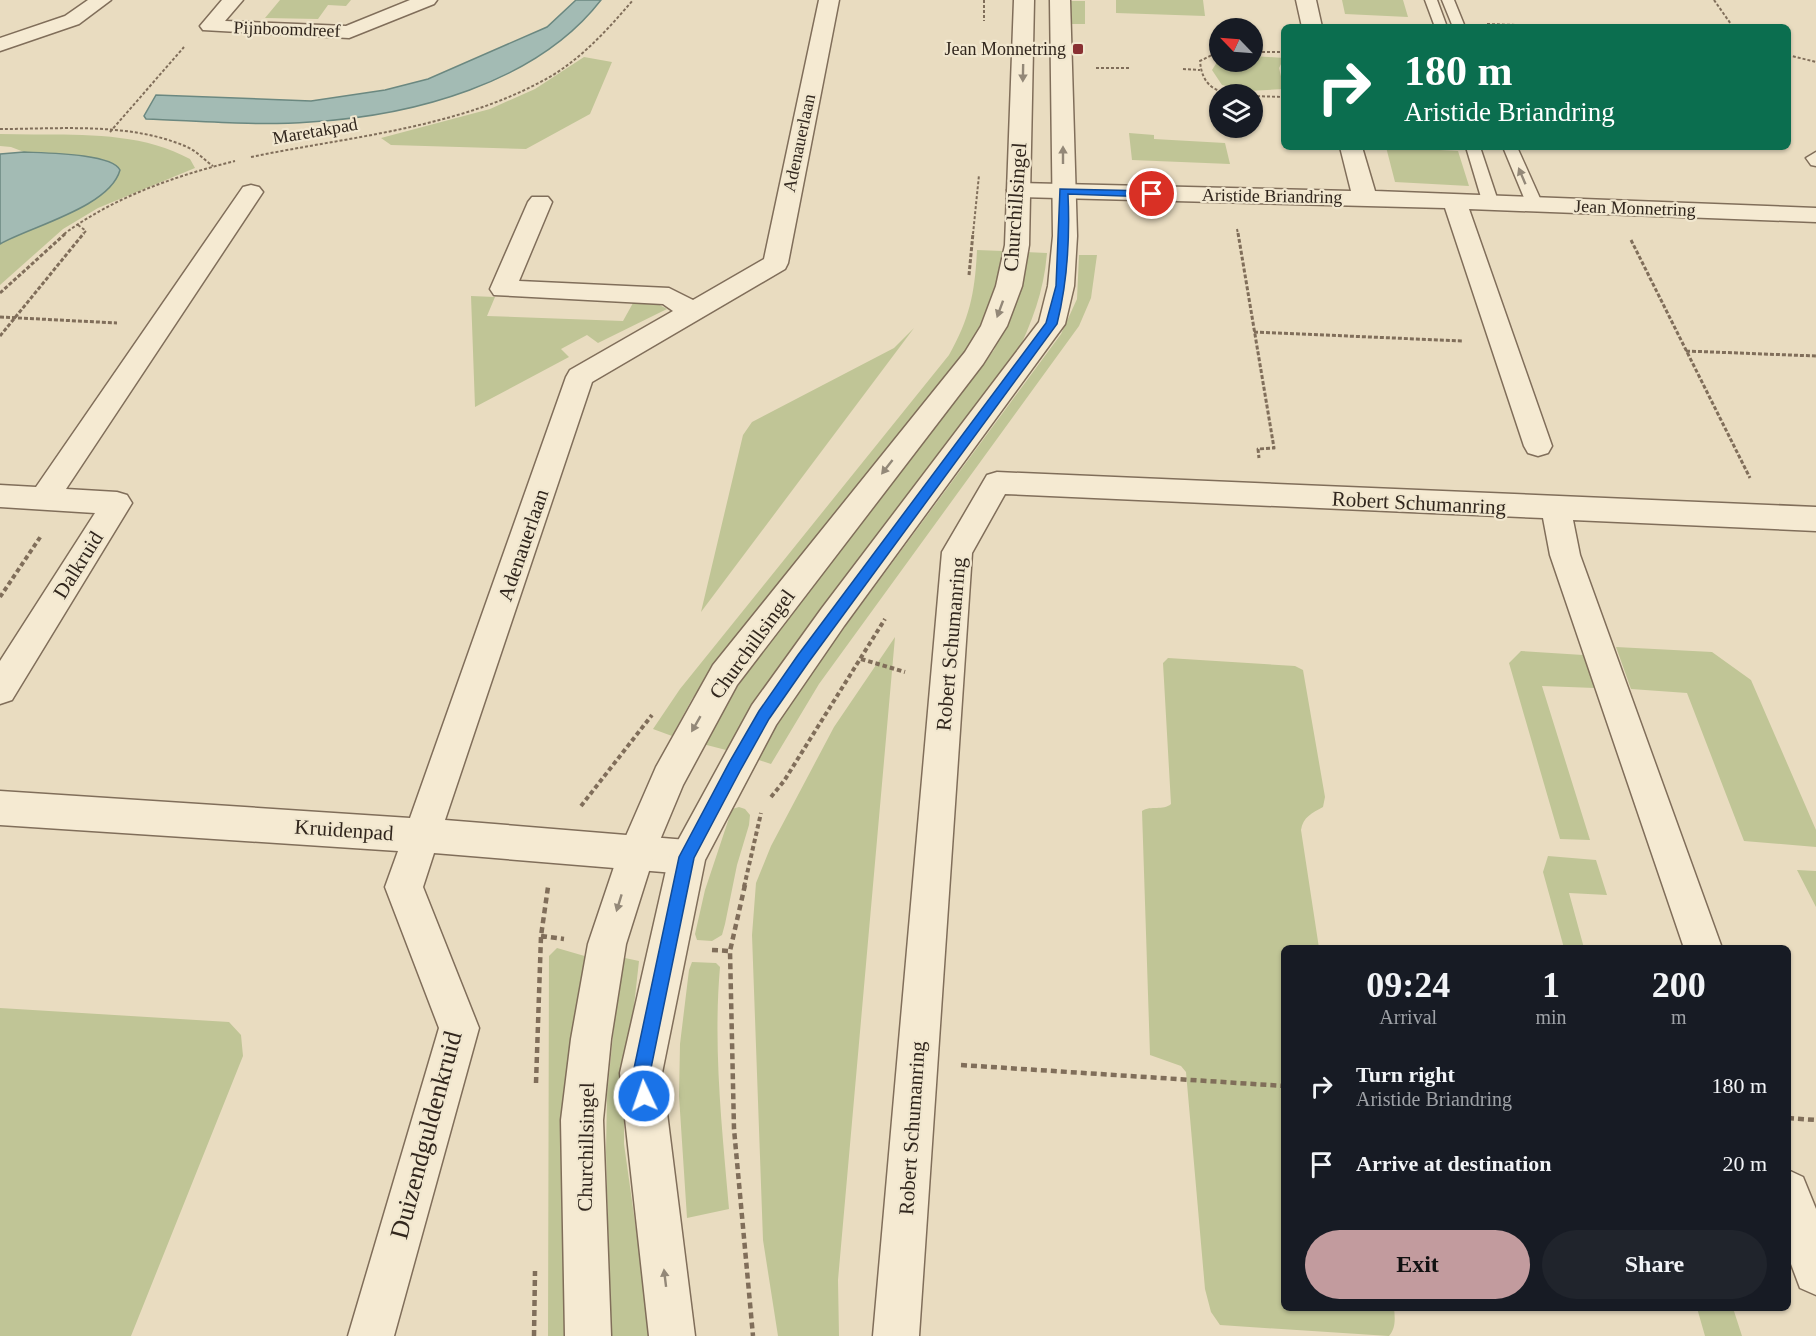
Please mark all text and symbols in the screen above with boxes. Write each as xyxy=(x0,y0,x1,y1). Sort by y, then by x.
street label: Pijnboomdreef xyxy=(233,17,341,41)
north arrow xyxy=(1209,18,1263,72)
map controls xyxy=(1209,18,1263,138)
place label: Jean Monnetring xyxy=(945,39,1066,59)
marker: Jean Monnetring xyxy=(1071,42,1085,56)
icon: right xyxy=(1305,48,1383,126)
text: 180 m xyxy=(1404,48,1513,94)
one-way arrow xyxy=(1018,64,1028,83)
button: layers xyxy=(1209,84,1263,138)
street label: Adenauerlaan xyxy=(779,92,819,194)
text: Aristide Briandring xyxy=(1404,97,1615,127)
street label: Maretakpad xyxy=(271,114,359,148)
street label: Churchillsingel xyxy=(999,141,1031,272)
one-way arrow xyxy=(1058,145,1068,164)
one-way arrow xyxy=(1517,167,1526,185)
pin xyxy=(1126,168,1177,219)
icon: arrive xyxy=(1135,177,1168,210)
street label: Aristide Briandring xyxy=(1202,185,1342,207)
street label: Jean Monnetring xyxy=(1574,196,1696,220)
one-way arrow xyxy=(995,300,1005,318)
one-way arrow xyxy=(881,459,894,475)
street label: Adenauerlaan xyxy=(493,486,553,604)
street label: Robert Schumanring xyxy=(1331,486,1507,520)
street label: Dalkruid xyxy=(48,527,108,603)
street label: Robert Schumanring xyxy=(931,556,971,732)
street label: Churchillsingel xyxy=(704,584,800,703)
one-way arrow xyxy=(691,716,701,733)
street label: Kruidenpad xyxy=(294,815,395,845)
one-way arrow xyxy=(614,894,623,912)
text: 09:24 xyxy=(1366,965,1450,1005)
text: 1 xyxy=(1542,965,1560,1005)
text: 200 xyxy=(1652,965,1706,1005)
text: Arrival xyxy=(1379,1006,1437,1028)
text: min xyxy=(1535,1006,1567,1028)
text: m xyxy=(1671,1006,1687,1028)
street label: Duizendguldenkruid xyxy=(384,1028,468,1242)
street label: Robert Schumanring xyxy=(894,1040,930,1216)
text: Turn right xyxy=(1356,1062,1455,1087)
position arrow xyxy=(612,1064,676,1128)
icon: right xyxy=(1305,1070,1338,1103)
text: 180 m xyxy=(1711,1073,1767,1098)
street label: Churchillsingel xyxy=(573,1082,599,1212)
text: Aristide Briandring xyxy=(1356,1088,1512,1110)
icon: arrive xyxy=(1305,1148,1338,1181)
text: Arrive at destination xyxy=(1356,1151,1552,1176)
text: 20 m xyxy=(1722,1151,1767,1176)
button: Exit xyxy=(1305,1230,1530,1299)
button: Share xyxy=(1542,1230,1767,1299)
one-way arrow xyxy=(660,1268,670,1287)

